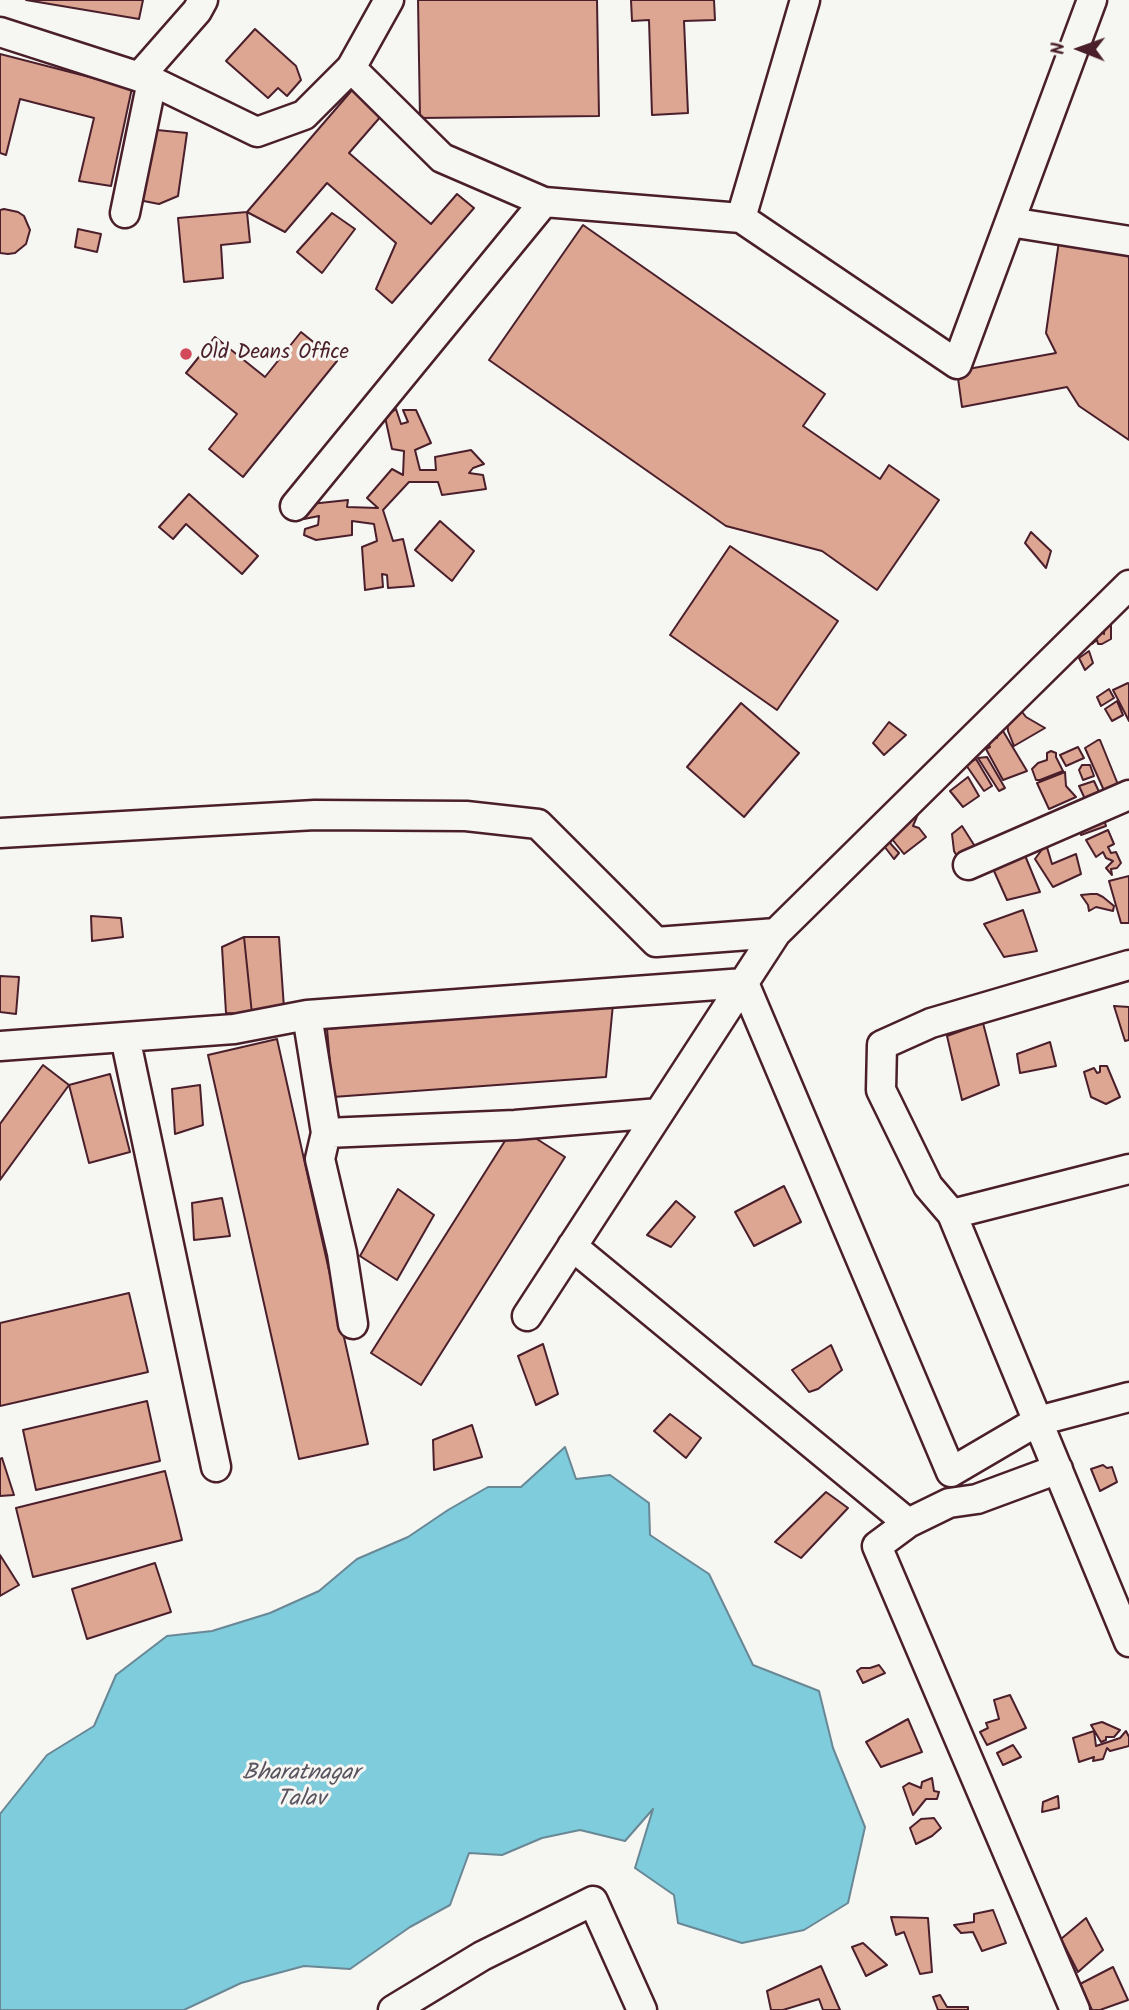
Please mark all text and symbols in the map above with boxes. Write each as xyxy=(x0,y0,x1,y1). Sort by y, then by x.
north arrow xyxy=(1045,14,1115,84)
text: N xyxy=(1044,42,1074,55)
place label: Old Deans Office xyxy=(200,341,349,367)
marker: Old Deans Office xyxy=(178,346,194,362)
water label: Bharatnagar Talav xyxy=(242,1761,360,1815)

